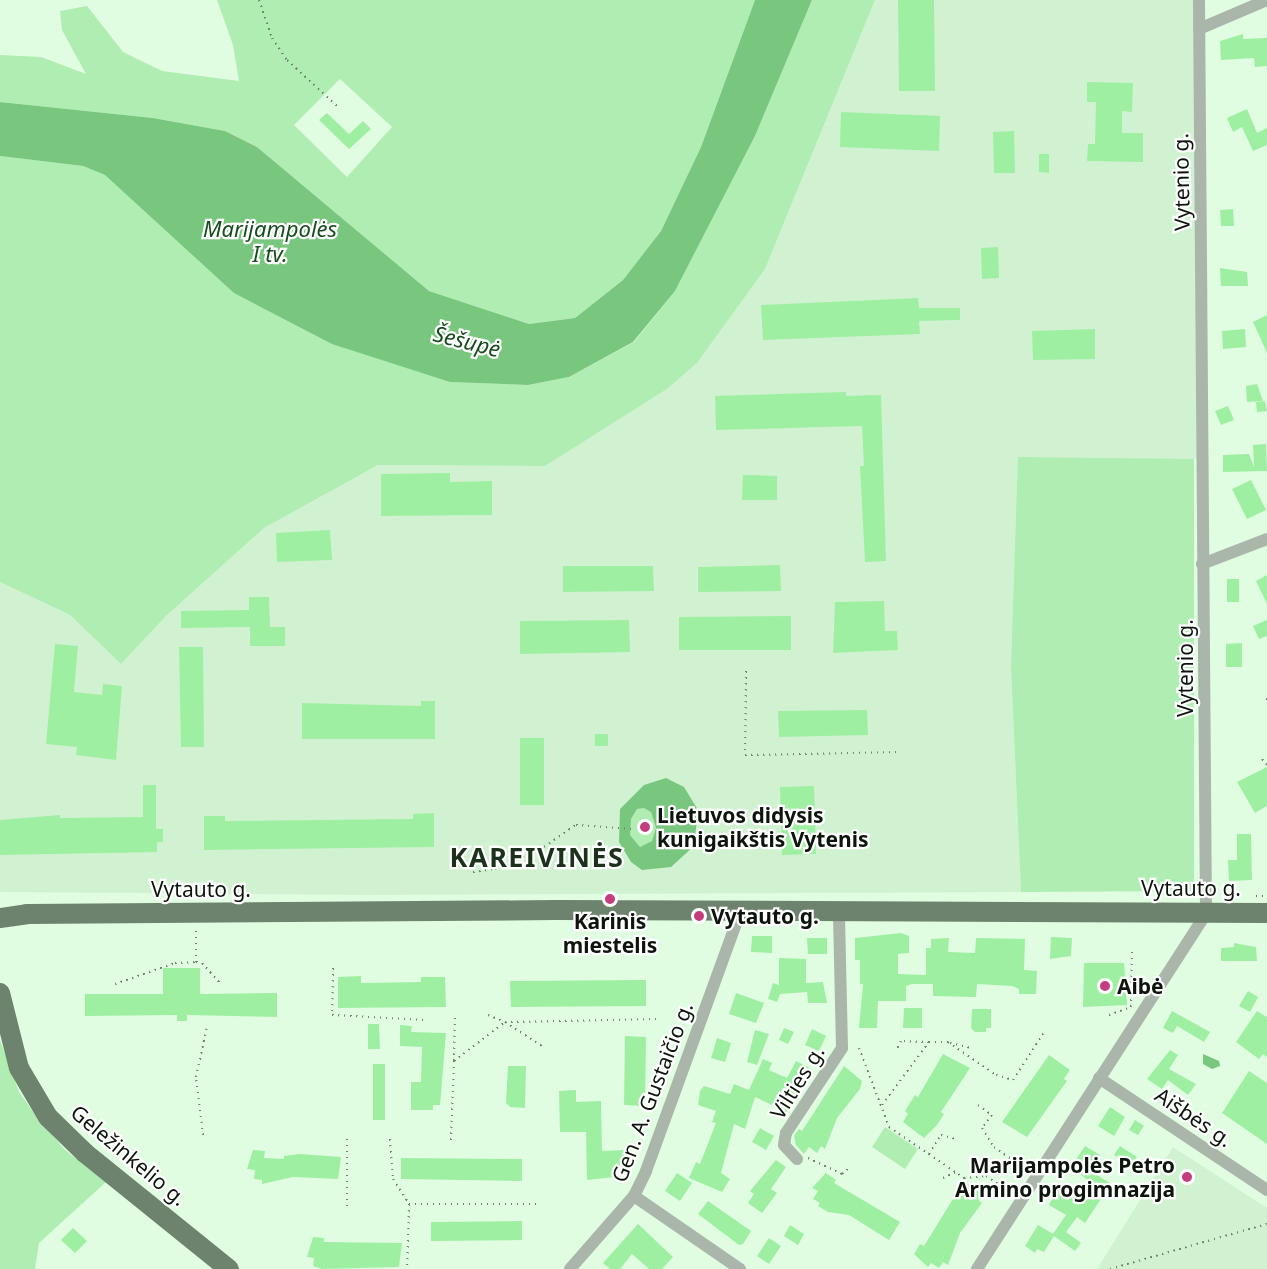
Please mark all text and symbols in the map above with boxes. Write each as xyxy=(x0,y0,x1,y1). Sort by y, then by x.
street label: Vytenio g. xyxy=(1168,133,1194,231)
water label: Marijampolės I tv. xyxy=(203,215,337,266)
water label: Šešupė xyxy=(431,320,503,362)
street label: Vytenio g. xyxy=(1172,619,1198,717)
place label: Lietuvos didysis kunigaikštis Vytenis xyxy=(657,802,868,852)
marker: Lietuvos didysis kunigaikštis Vytenis xyxy=(638,820,652,834)
district label: KAREIVINĖS xyxy=(450,841,624,873)
street label: Vytauto g. xyxy=(1141,875,1241,901)
street label: Vytauto g. xyxy=(151,876,251,902)
marker: Karinis miestelis xyxy=(603,892,617,906)
place label: Vytauto g. xyxy=(711,903,819,929)
place label: Karinis miestelis xyxy=(563,908,657,958)
marker: Vytauto g. xyxy=(692,909,706,923)
place label: Aibė xyxy=(1117,973,1164,999)
marker: Aibė xyxy=(1098,979,1112,993)
street label: Gen. A. Gustaičio g. xyxy=(606,998,698,1186)
street label: Vilties g. xyxy=(764,1040,830,1124)
street label: Aišbės g. xyxy=(1151,1082,1237,1152)
street label: Geležinkelio g. xyxy=(66,1099,192,1211)
place label: Marijampolės Petro Armino progimnazija xyxy=(955,1152,1175,1202)
marker: Marijampolės Petro Armino progimnazija xyxy=(1180,1170,1194,1184)

